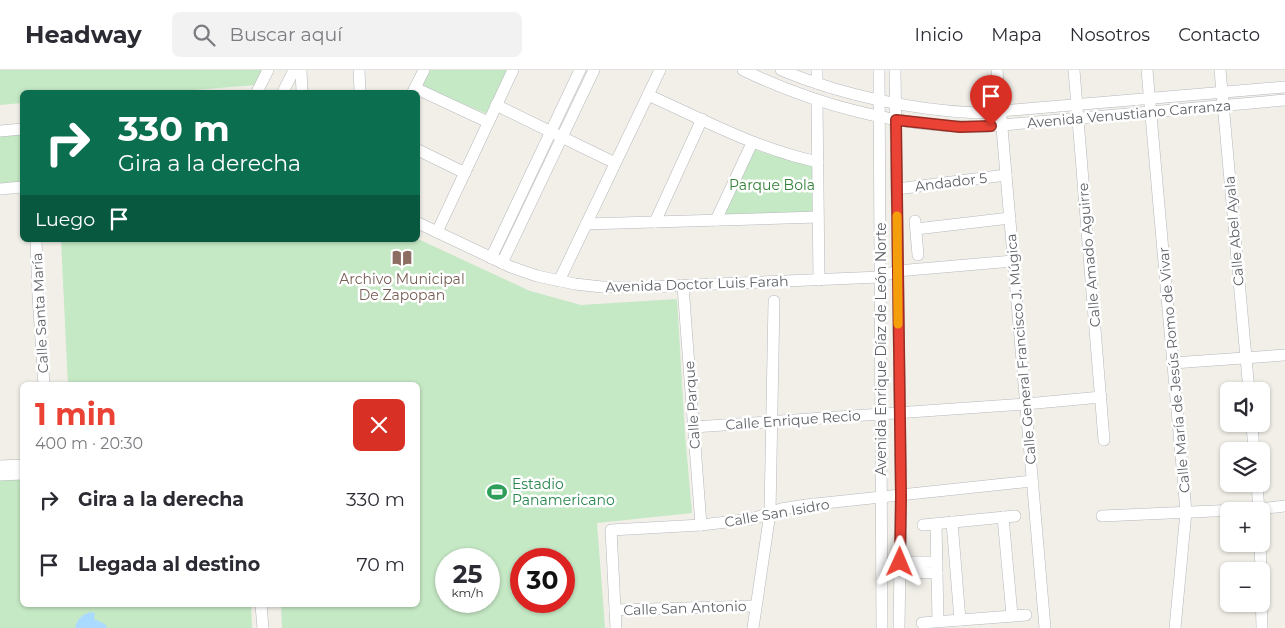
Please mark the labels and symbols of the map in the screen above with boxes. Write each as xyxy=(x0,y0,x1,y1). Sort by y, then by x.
pin xyxy=(970,75,1012,126)
street label: Avenida Venustiano Carranza xyxy=(1026,96,1232,132)
street label: Andador 5 xyxy=(914,169,988,195)
street label: Calle Abel Ayala xyxy=(1220,175,1248,287)
park label: Parque Bola xyxy=(729,176,815,194)
street label: Calle Amado Aguirre xyxy=(1074,182,1104,328)
street label: Avenida Enrique Díaz de León Norte xyxy=(872,222,890,476)
street label: Calle General Francisco J. Múgica xyxy=(1002,233,1040,465)
street label: Calle María de Jesús Romo de Vivar xyxy=(1154,246,1194,494)
library icon: Archivo Municipal De Zapopan xyxy=(391,247,413,269)
street label: Calle Santa María xyxy=(28,252,52,374)
place label: Archivo Municipal De Zapopan xyxy=(339,270,465,304)
street label: Avenida Doctor Luis Farah xyxy=(605,272,789,296)
street label: Calle Parque xyxy=(680,360,704,450)
street label: Calle Enrique Recio xyxy=(725,406,862,434)
place label: Estadio Panamericano xyxy=(512,475,615,509)
sports icon: Estadio Panamericano xyxy=(486,481,508,503)
street label: Calle San Isidro xyxy=(723,495,831,531)
position arrow xyxy=(873,535,925,587)
speed limit sign: 30 xyxy=(510,548,575,613)
street label: Calle San Antonio xyxy=(623,597,747,619)

